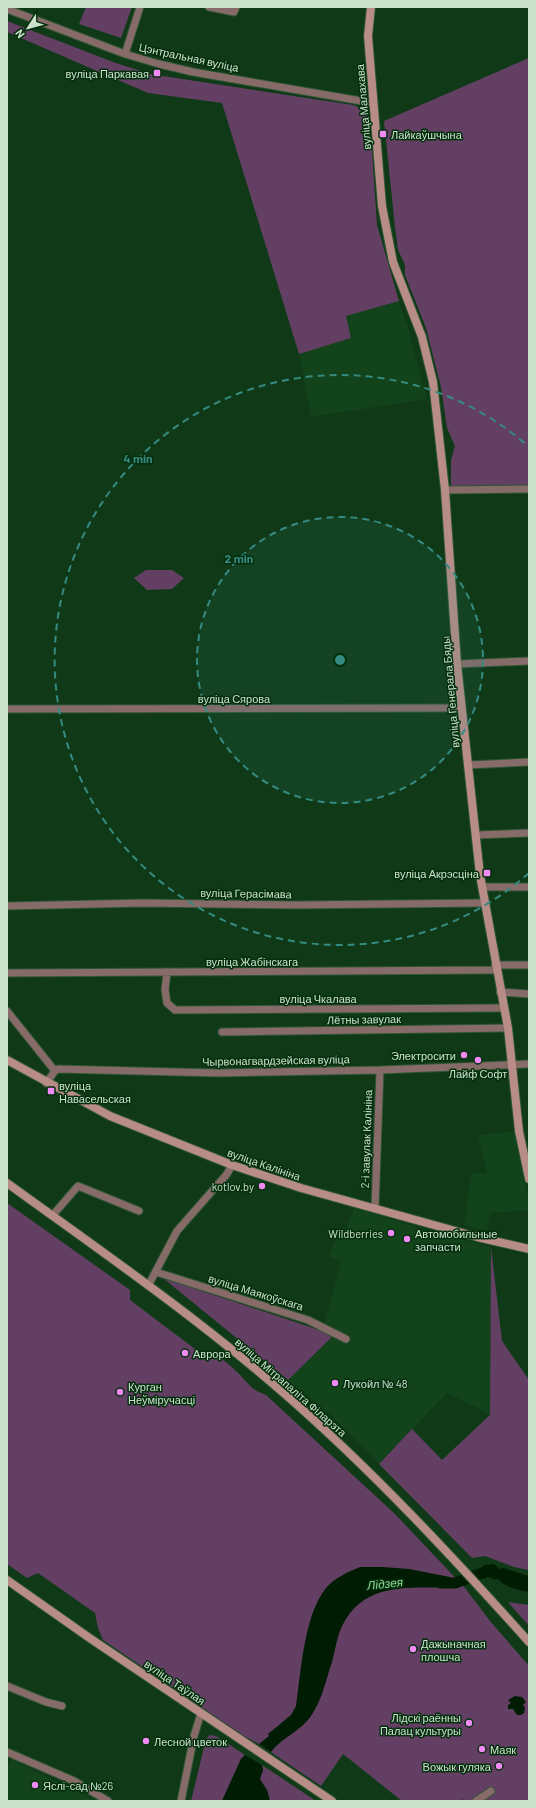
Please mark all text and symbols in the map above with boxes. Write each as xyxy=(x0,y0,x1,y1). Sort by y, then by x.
north arrow xyxy=(8,8,48,48)
text: N xyxy=(12,27,27,41)
street label: Цэнтральная вуліца xyxy=(138,40,241,74)
street label: вуліца Малахава xyxy=(353,63,373,150)
place label: вуліца Паркавая xyxy=(66,67,149,80)
marker: вуліца Паркавая xyxy=(152,68,162,78)
place label: Лайкаўшчына xyxy=(391,128,463,141)
marker: Лайкаўшчына xyxy=(378,129,388,139)
text: 4 min xyxy=(123,451,153,465)
text: 2 min xyxy=(225,551,253,565)
street label: вуліца Генерала Бяды xyxy=(439,635,461,749)
centre of rings xyxy=(333,653,347,667)
street label: вуліца Сярова xyxy=(198,692,271,705)
place label: вуліца Акрэсціна xyxy=(394,867,480,880)
marker: вуліца Акрэсціна xyxy=(482,868,492,878)
street label: вуліца Герасімава xyxy=(200,886,293,900)
street label: вуліца Жабінскага xyxy=(206,955,299,968)
street label: вуліца Чкалава xyxy=(279,992,357,1005)
street label: Лётны завулак xyxy=(327,1012,401,1026)
place label: Электросити xyxy=(391,1049,456,1062)
marker: Электросити xyxy=(459,1050,469,1060)
street label: Чырвонагвардзейская вуліца xyxy=(202,1052,351,1068)
marker: Лайф Софт xyxy=(473,1055,483,1065)
place label: Лайф Софт xyxy=(449,1067,507,1080)
place label: вуліца Навасельская xyxy=(59,1079,131,1105)
marker: вуліца Навасельская xyxy=(46,1086,56,1096)
street label: 2-і завулак Калініна xyxy=(358,1089,374,1188)
street label: вуліца Калініна xyxy=(226,1145,303,1183)
place label: kotlov.by xyxy=(212,1180,254,1193)
marker: kotlov.by xyxy=(257,1181,267,1191)
place label: Wildberries xyxy=(328,1227,383,1240)
place label: Автомобильные запчасти xyxy=(415,1227,497,1253)
marker: Wildberries xyxy=(386,1228,396,1238)
marker: Автомобильные запчасти xyxy=(402,1234,412,1244)
street label: вуліца Маякоўскага xyxy=(207,1271,306,1313)
street label: вуліца Мітрапаліта Філарэта xyxy=(233,1335,350,1439)
place label: Аврора xyxy=(193,1347,232,1360)
marker: Аврора xyxy=(180,1348,190,1358)
place label: Лукойл № 48 xyxy=(343,1377,408,1390)
marker: Лукойл № 48 xyxy=(330,1378,340,1388)
place label: Курган Неўміручасці xyxy=(128,1380,195,1406)
marker: Курган Неўміручасці xyxy=(115,1387,125,1397)
water label: Лідзея xyxy=(365,1574,404,1592)
place label: Дажыначная плошча xyxy=(421,1637,486,1663)
marker: Дажыначная плошча xyxy=(408,1644,418,1654)
street label: вуліца Таўлая xyxy=(142,1657,208,1707)
place label: Лідскі раённы Палац культуры xyxy=(380,1711,461,1737)
marker: Лідскі раённы Палац культуры xyxy=(464,1718,474,1728)
place label: Лесной цветок xyxy=(154,1735,227,1748)
marker: Лесной цветок xyxy=(141,1736,151,1746)
place label: Маяк xyxy=(490,1743,516,1756)
marker: Маяк xyxy=(477,1744,487,1754)
place label: Вожык гуляка xyxy=(423,1760,492,1773)
marker: Вожык гуляка xyxy=(494,1761,504,1771)
place label: Яслі-сад №26 xyxy=(43,1779,114,1792)
marker: Яслі-сад №26 xyxy=(30,1780,40,1790)

